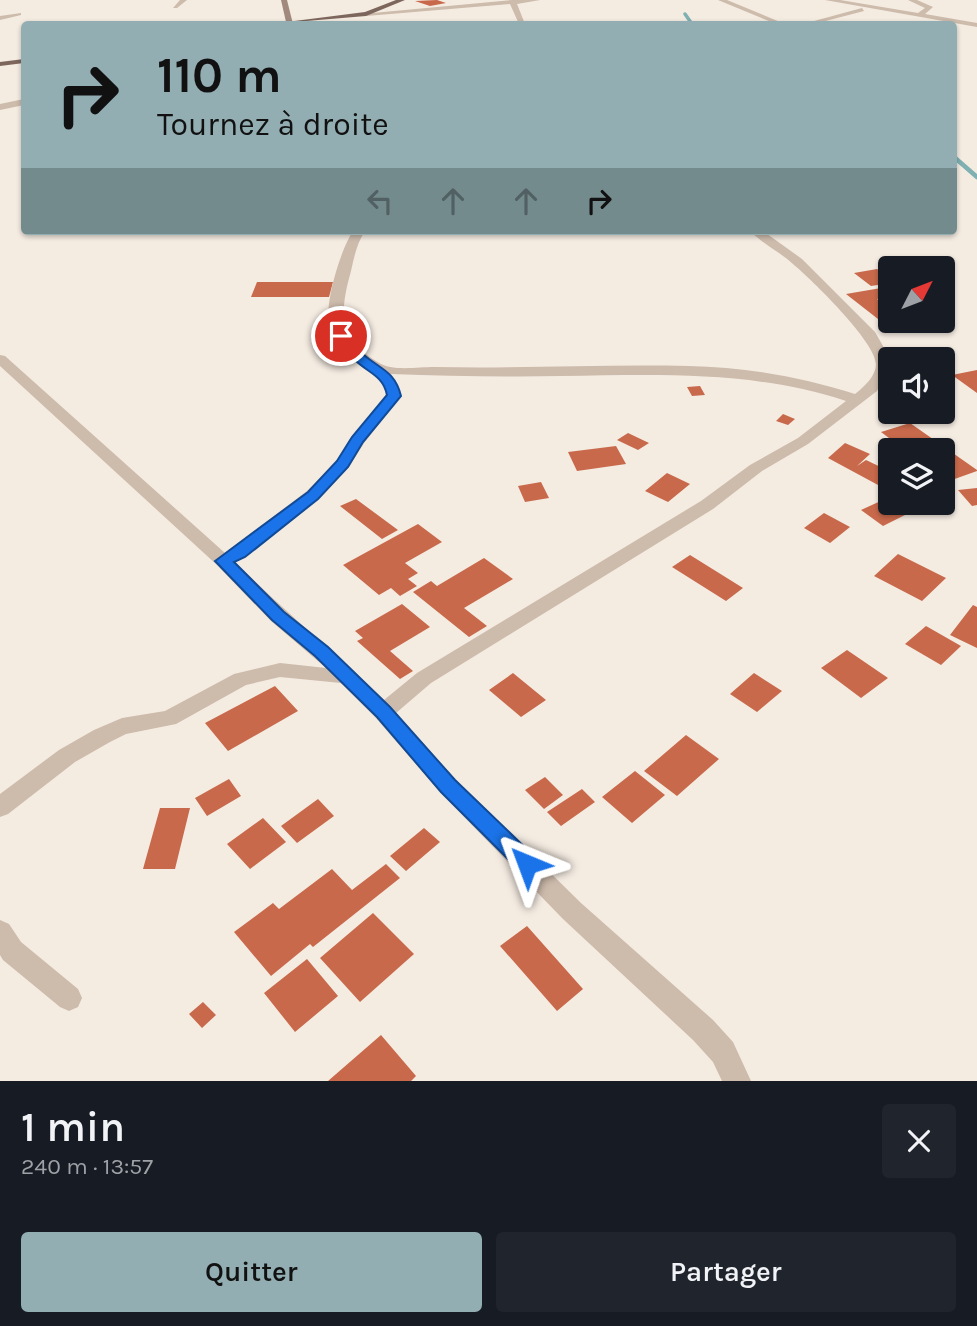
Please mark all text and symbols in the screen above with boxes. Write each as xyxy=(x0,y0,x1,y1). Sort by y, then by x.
text: 110 m xyxy=(157,47,282,104)
icon: right xyxy=(42,49,133,140)
text: Tournez à droite xyxy=(157,106,389,143)
icon: left xyxy=(361,182,399,220)
icon: ahead xyxy=(434,182,472,220)
icon: ahead xyxy=(507,182,545,220)
icon: right xyxy=(580,182,618,220)
north arrow xyxy=(878,256,956,332)
map controls xyxy=(878,256,955,515)
pin xyxy=(311,306,371,366)
icon: arrive xyxy=(322,317,360,355)
button: sound xyxy=(878,347,955,424)
button: layers xyxy=(878,438,955,515)
position arrow xyxy=(490,827,564,901)
text: 1 min xyxy=(21,1102,125,1152)
button: close xyxy=(882,1104,956,1178)
text: 240 m · 13:57 xyxy=(21,1153,153,1180)
button: Quitter xyxy=(21,1232,482,1312)
button: Partager xyxy=(496,1232,956,1312)

